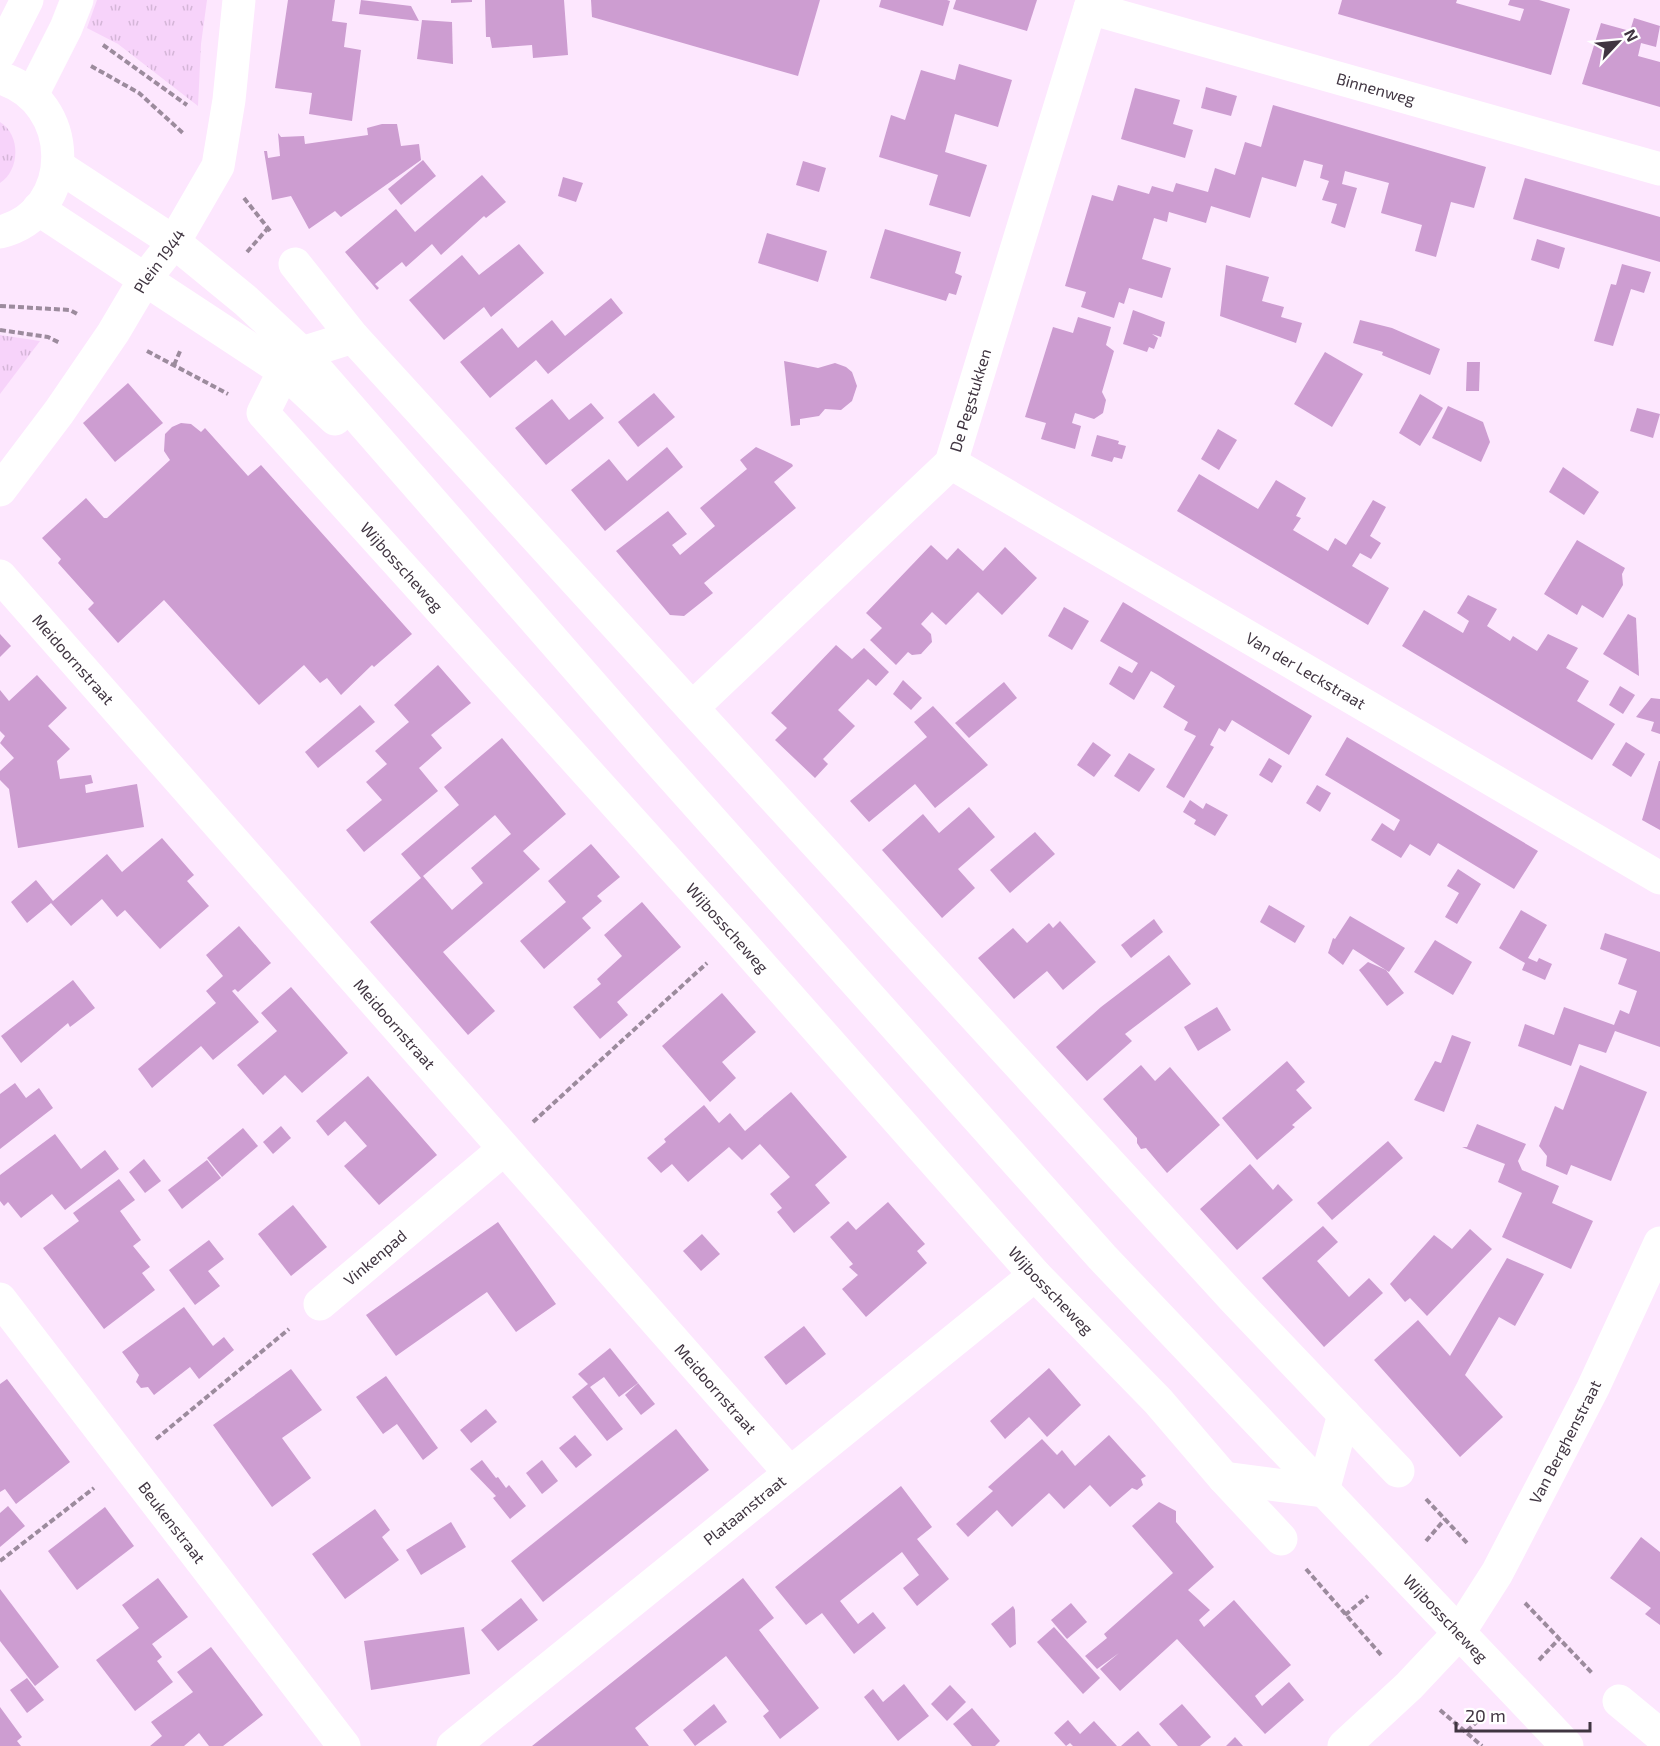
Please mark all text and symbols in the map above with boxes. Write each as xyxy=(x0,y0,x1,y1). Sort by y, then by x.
north arrow xyxy=(1588,12,1648,72)
text: N xyxy=(1621,26,1643,45)
street label: Binnenweg xyxy=(1334,68,1418,108)
street label: Plein 1944 xyxy=(129,225,188,296)
street label: De Pegstukken xyxy=(945,346,994,454)
street label: Wijbosscheweg xyxy=(357,518,447,615)
street label: Meidoornstraat xyxy=(29,610,119,708)
street label: Van der Leckstraat xyxy=(1243,628,1369,713)
street label: Wijbosscheweg xyxy=(683,878,773,976)
street label: Meidoornstraat xyxy=(350,975,440,1073)
street label: Vinkenpad xyxy=(340,1225,410,1289)
street label: Wijbosscheweg xyxy=(1005,1242,1097,1338)
street label: Meidoornstraat xyxy=(671,1339,761,1437)
street label: Van Berghenstraat xyxy=(1525,1377,1604,1507)
street label: Plataanstraat xyxy=(699,1471,789,1549)
street label: Beukenstraat xyxy=(135,1478,210,1567)
street label: Wijbosscheweg xyxy=(1400,1570,1492,1666)
scale bar xyxy=(1456,1695,1590,1733)
text: 20 m xyxy=(1465,1704,1506,1726)

